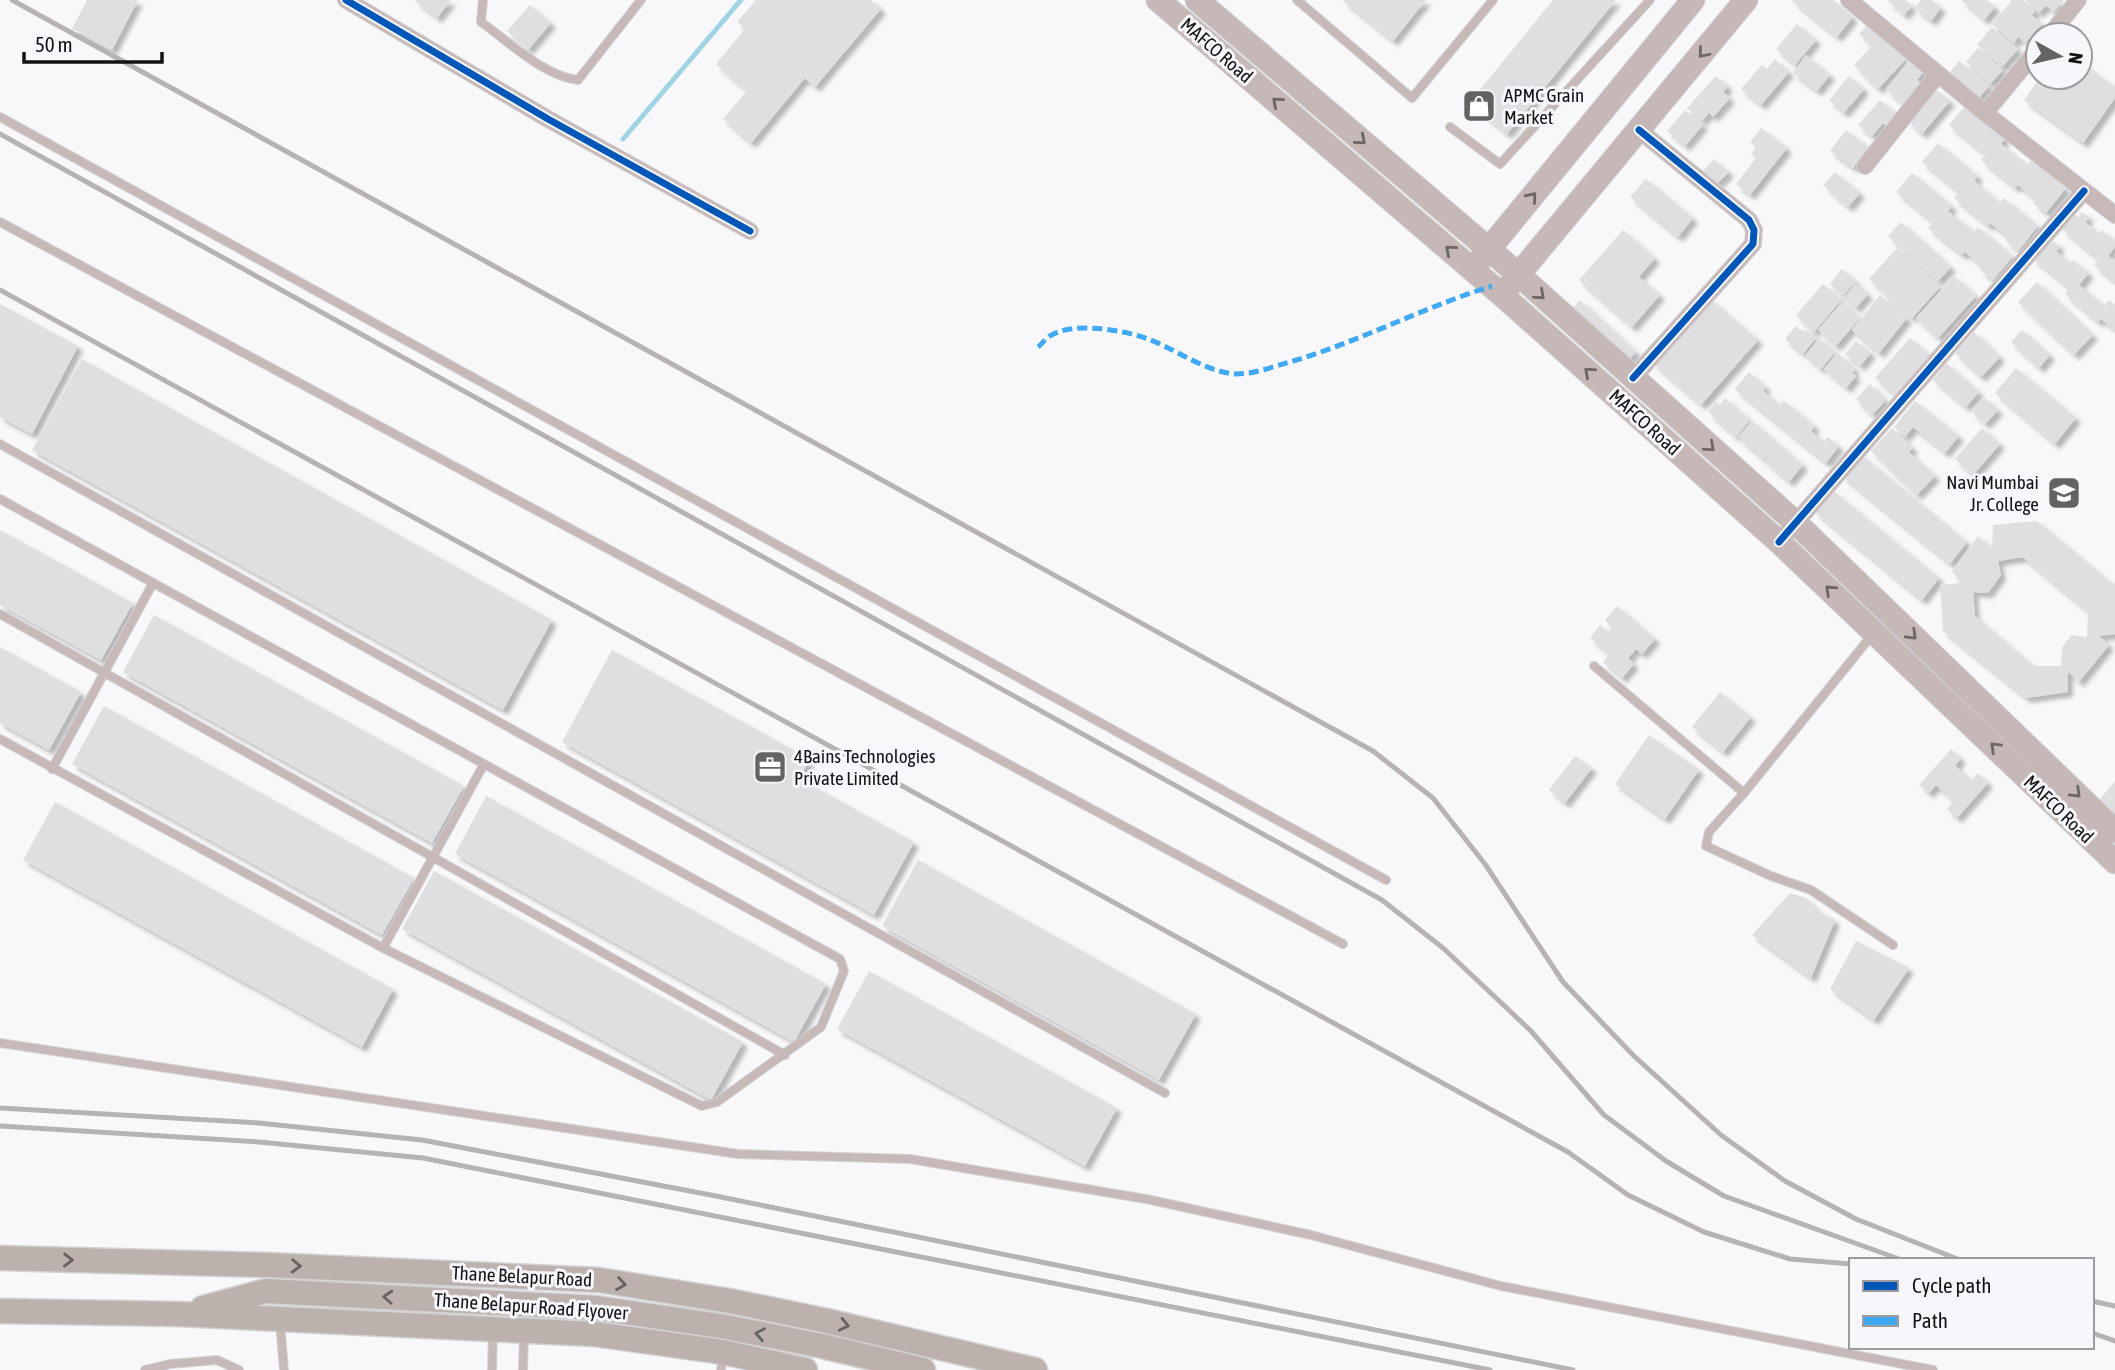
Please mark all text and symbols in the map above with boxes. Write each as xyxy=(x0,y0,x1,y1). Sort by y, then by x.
street label: MAFCO Road xyxy=(1177,13,1257,87)
scale bar xyxy=(24,21,163,65)
north arrow xyxy=(2024,21,2094,91)
text: 50 m xyxy=(35,32,73,56)
one-way arrow xyxy=(1698,45,1711,57)
text: N xyxy=(2064,51,2088,65)
place label: APMC Grain Market xyxy=(1504,84,1584,128)
shop icon: APMC Grain Market xyxy=(1460,87,1498,125)
one-way arrow xyxy=(1273,98,1285,111)
one-way arrow xyxy=(1352,132,1365,144)
one-way arrow xyxy=(1524,192,1536,205)
one-way arrow xyxy=(1446,246,1459,258)
one-way arrow xyxy=(1532,286,1545,299)
one-way arrow xyxy=(1584,368,1597,380)
street label: MAFCO Road xyxy=(1605,384,1685,460)
one-way arrow xyxy=(1702,438,1715,451)
place label: Navi Mumbai Jr. College xyxy=(1946,471,2039,515)
school or university icon: Navi Mumbai Jr. College xyxy=(2045,474,2083,512)
one-way arrow xyxy=(1825,586,1838,599)
one-way arrow xyxy=(1904,627,1917,640)
one-way arrow xyxy=(1990,743,2003,756)
place label: 4Bains Technologies Private Limited xyxy=(794,745,936,789)
office icon: 4Bains Technologies Private Limited xyxy=(751,748,789,786)
street label: MAFCO Road xyxy=(2020,771,2098,847)
one-way arrow xyxy=(2068,784,2081,797)
one-way arrow xyxy=(63,1252,74,1267)
one-way arrow xyxy=(290,1258,301,1273)
legend xyxy=(1849,1258,2094,1349)
street label: Thane Belapur Road xyxy=(451,1261,593,1291)
text: Cycle path xyxy=(1912,1273,1991,1297)
one-way arrow xyxy=(615,1276,626,1291)
street label: Thane Belapur Road Flyover xyxy=(433,1288,629,1324)
one-way arrow xyxy=(383,1290,394,1305)
text: Path xyxy=(1912,1308,1948,1332)
one-way arrow xyxy=(838,1317,850,1331)
one-way arrow xyxy=(754,1327,766,1342)

